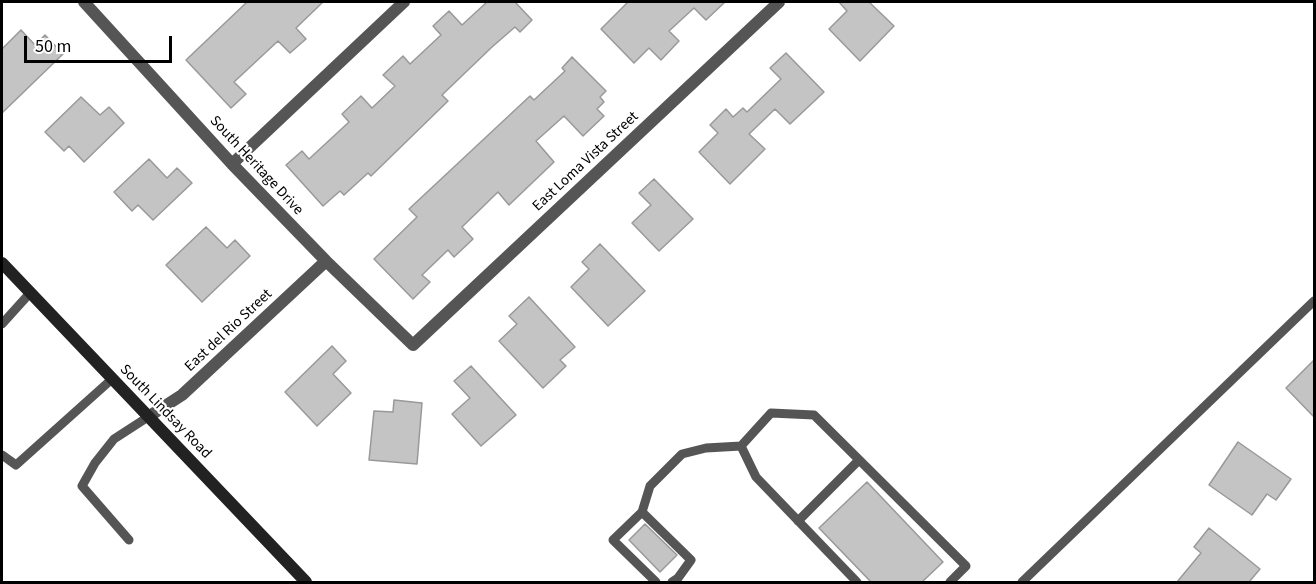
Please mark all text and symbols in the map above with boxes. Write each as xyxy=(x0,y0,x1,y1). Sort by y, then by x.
scale bar xyxy=(27,24,176,62)
text: 50 m xyxy=(35,34,71,59)
street label: East Loma Vista Street xyxy=(529,108,643,216)
street label: South Heritage Drive xyxy=(205,113,307,219)
street label: East del Rio Street xyxy=(182,286,276,376)
street label: South Lindsay Road xyxy=(115,361,215,463)

